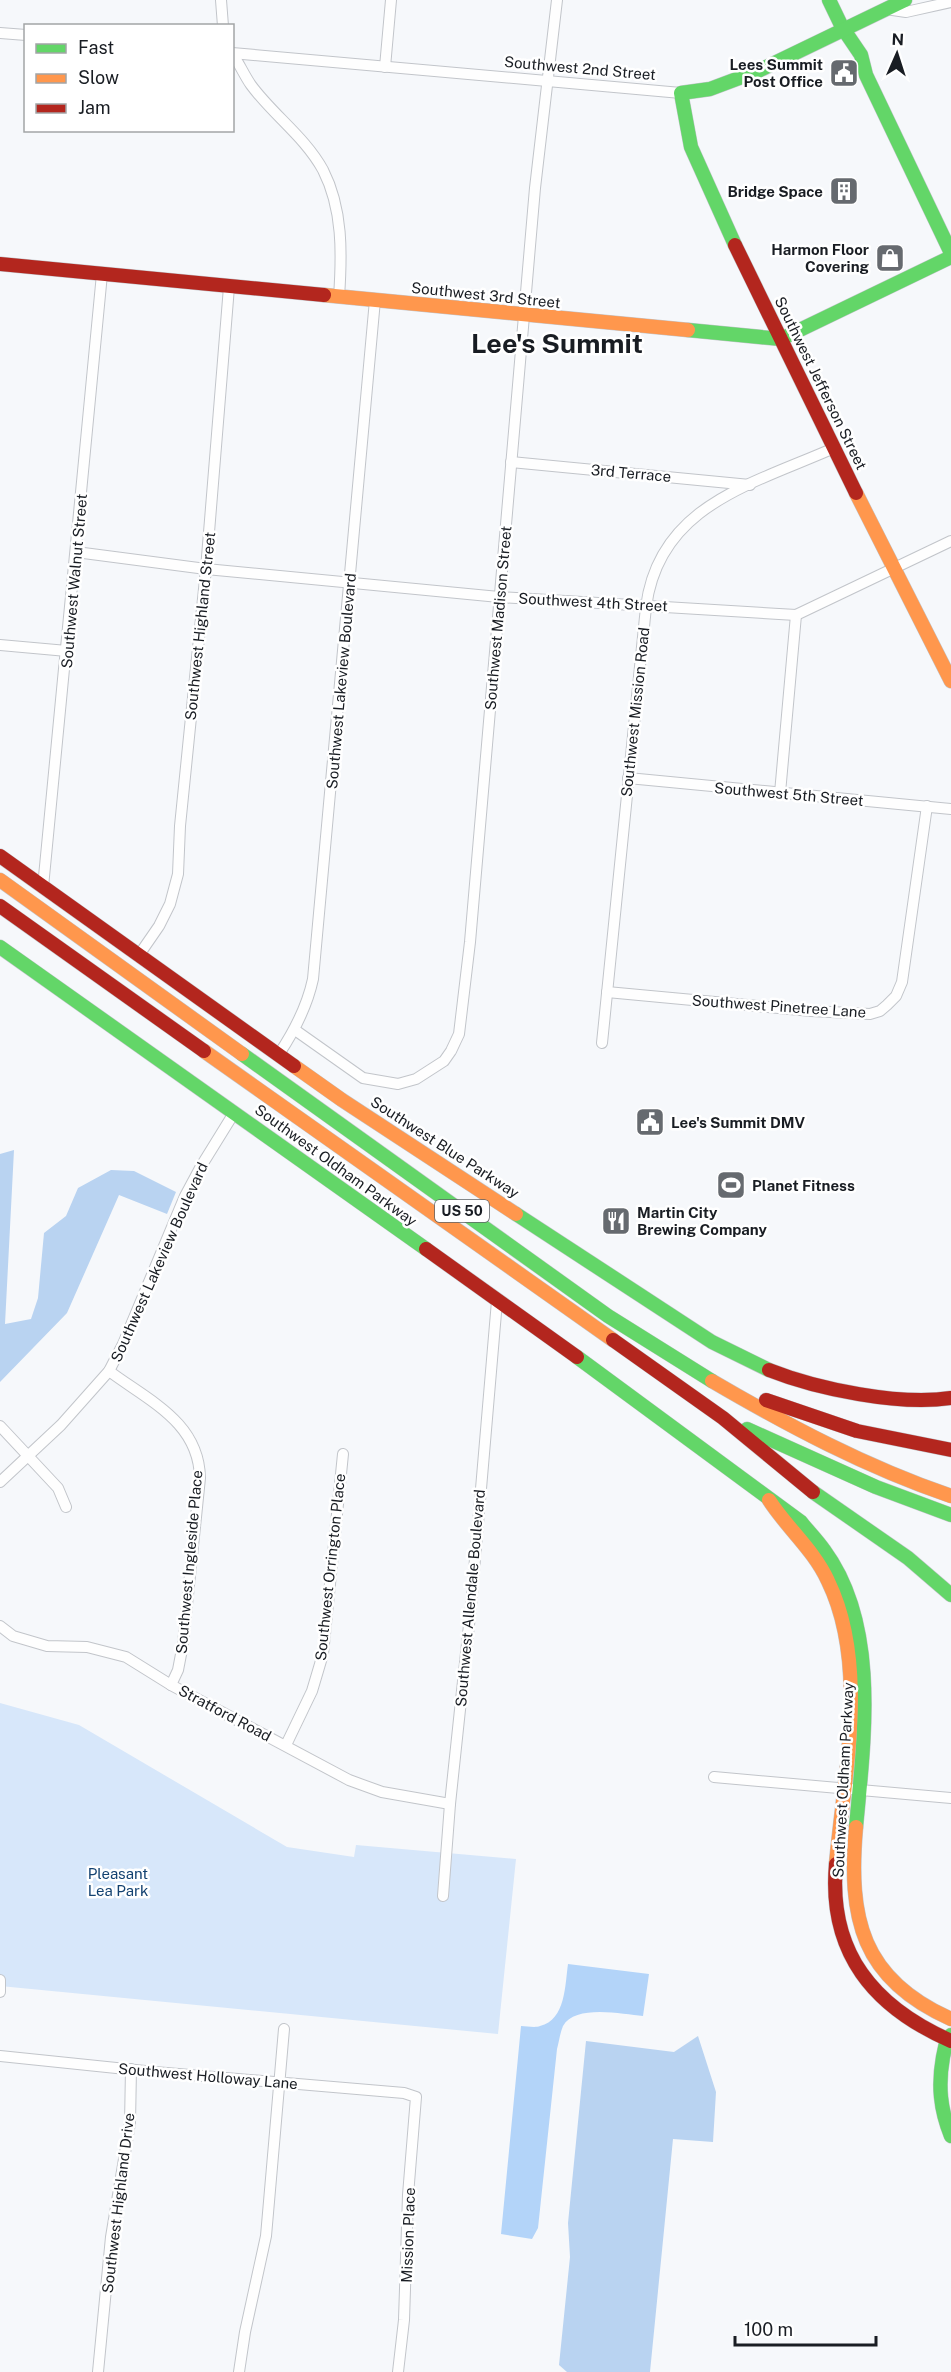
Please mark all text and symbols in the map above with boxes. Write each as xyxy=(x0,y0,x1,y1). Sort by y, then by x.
legend xyxy=(24,24,234,132)
north arrow xyxy=(867,24,927,84)
text: N xyxy=(891,30,905,49)
text: Fast xyxy=(78,37,114,58)
street label: Southwest 2nd Street xyxy=(503,53,657,83)
place label: Lees Summit Post Office xyxy=(730,56,823,90)
public building icon: Lees Summit Post Office xyxy=(828,57,860,89)
text: Slow xyxy=(78,67,119,88)
text: Jam xyxy=(78,97,111,118)
building icon: Bridge Space xyxy=(828,175,860,207)
place label: Bridge Space xyxy=(727,183,823,200)
place label: Harmon Floor Covering xyxy=(771,241,870,275)
shop icon: Harmon Floor Covering xyxy=(874,242,906,274)
street label: Southwest 3rd Street xyxy=(411,279,562,311)
street label: Southwest Jefferson Street xyxy=(772,294,870,472)
district label: Lee's Summit xyxy=(471,327,643,359)
street label: 3rd Terrace xyxy=(590,461,672,485)
street label: Southwest Walnut Street xyxy=(58,493,90,669)
street label: Southwest Madison Street xyxy=(481,525,515,711)
street label: Southwest Highland Street xyxy=(182,531,218,721)
street label: Southwest Lakeview Boulevard xyxy=(323,572,359,790)
street label: Southwest 4th Street xyxy=(518,590,668,614)
street label: Southwest Mission Road xyxy=(618,626,652,798)
street label: Southwest 5th Street xyxy=(714,779,865,809)
street label: Southwest Pinetree Lane xyxy=(691,991,867,1021)
street label: Southwest Blue Parkway xyxy=(368,1093,522,1201)
street label: Southwest Oldham Parkway xyxy=(252,1101,420,1229)
public building icon: Lee's Summit DMV xyxy=(634,1106,666,1138)
place label: Lee's Summit DMV xyxy=(671,1114,805,1131)
street label: Southwest Lakeview Boulevard xyxy=(107,1160,211,1364)
sports icon: Planet Fitness xyxy=(715,1169,747,1201)
place label: Planet Fitness xyxy=(752,1177,855,1194)
road number: US 50 xyxy=(435,1200,489,1222)
place label: Martin City Brewing Company xyxy=(637,1204,767,1238)
restaurant icon: Martin City Brewing Company xyxy=(600,1205,632,1237)
street label: Southwest Ingleside Place xyxy=(172,1469,206,1655)
street label: Southwest Orrington Place xyxy=(312,1473,348,1661)
street label: Southwest Allendale Boulevard xyxy=(452,1489,488,1707)
street label: Stratford Road xyxy=(176,1681,274,1745)
street label: Southwest Oldham Parkway xyxy=(829,1682,857,1878)
park label: Pleasant Lea Park xyxy=(88,1865,148,1899)
street label: Southwest Holloway Lane xyxy=(118,2060,298,2092)
street label: Southwest Highland Drive xyxy=(99,2112,137,2294)
street label: Mission Place xyxy=(398,2187,418,2283)
scale bar xyxy=(735,2309,876,2347)
text: 100 m xyxy=(744,2319,793,2340)

